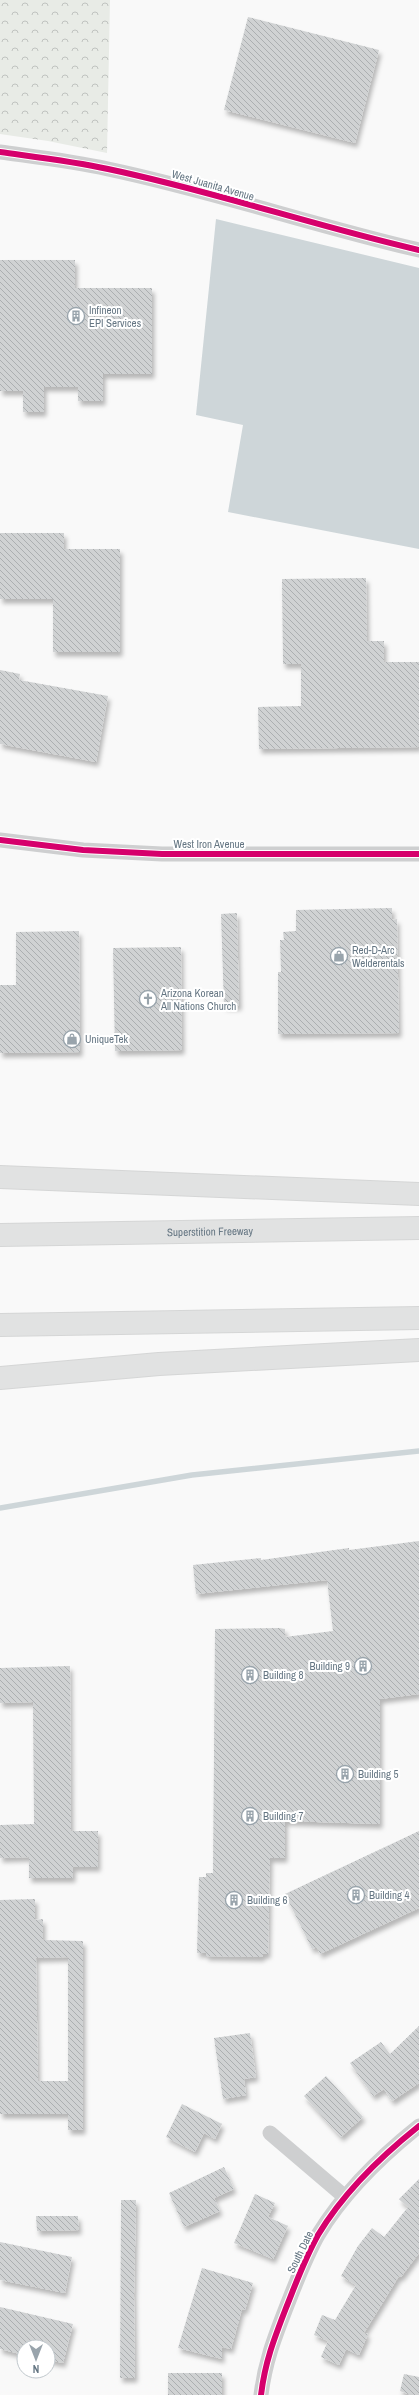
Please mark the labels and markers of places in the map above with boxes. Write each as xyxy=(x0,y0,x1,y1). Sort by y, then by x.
place label: Infineon EPI Services xyxy=(89,303,142,330)
building icon: Infineon EPI Services xyxy=(66,306,86,326)
place label: Red-D-Arc Welderentals xyxy=(352,943,405,970)
shop icon: Red-D-Arc Welderentals xyxy=(329,946,349,966)
place label: Arizona Korean All Nations Church xyxy=(160,986,236,1013)
church icon: Arizona Korean All Nations Church xyxy=(138,989,158,1009)
shop icon: UniqueTek xyxy=(62,1029,82,1049)
place label: UniqueTek xyxy=(85,1032,129,1046)
building icon: Building 9 xyxy=(353,1656,373,1676)
place label: Building 9 xyxy=(309,1659,350,1673)
building icon: Building 8 xyxy=(240,1665,260,1685)
place label: Building 8 xyxy=(263,1668,304,1682)
building icon: Building 5 xyxy=(335,1764,355,1784)
place label: Building 5 xyxy=(358,1767,399,1781)
building icon: Building 7 xyxy=(240,1806,260,1826)
place label: Building 7 xyxy=(263,1809,304,1823)
building icon: Building 4 xyxy=(346,1885,366,1905)
place label: Building 4 xyxy=(369,1888,410,1902)
building icon: Building 6 xyxy=(224,1890,244,1910)
place label: Building 6 xyxy=(247,1893,288,1907)

